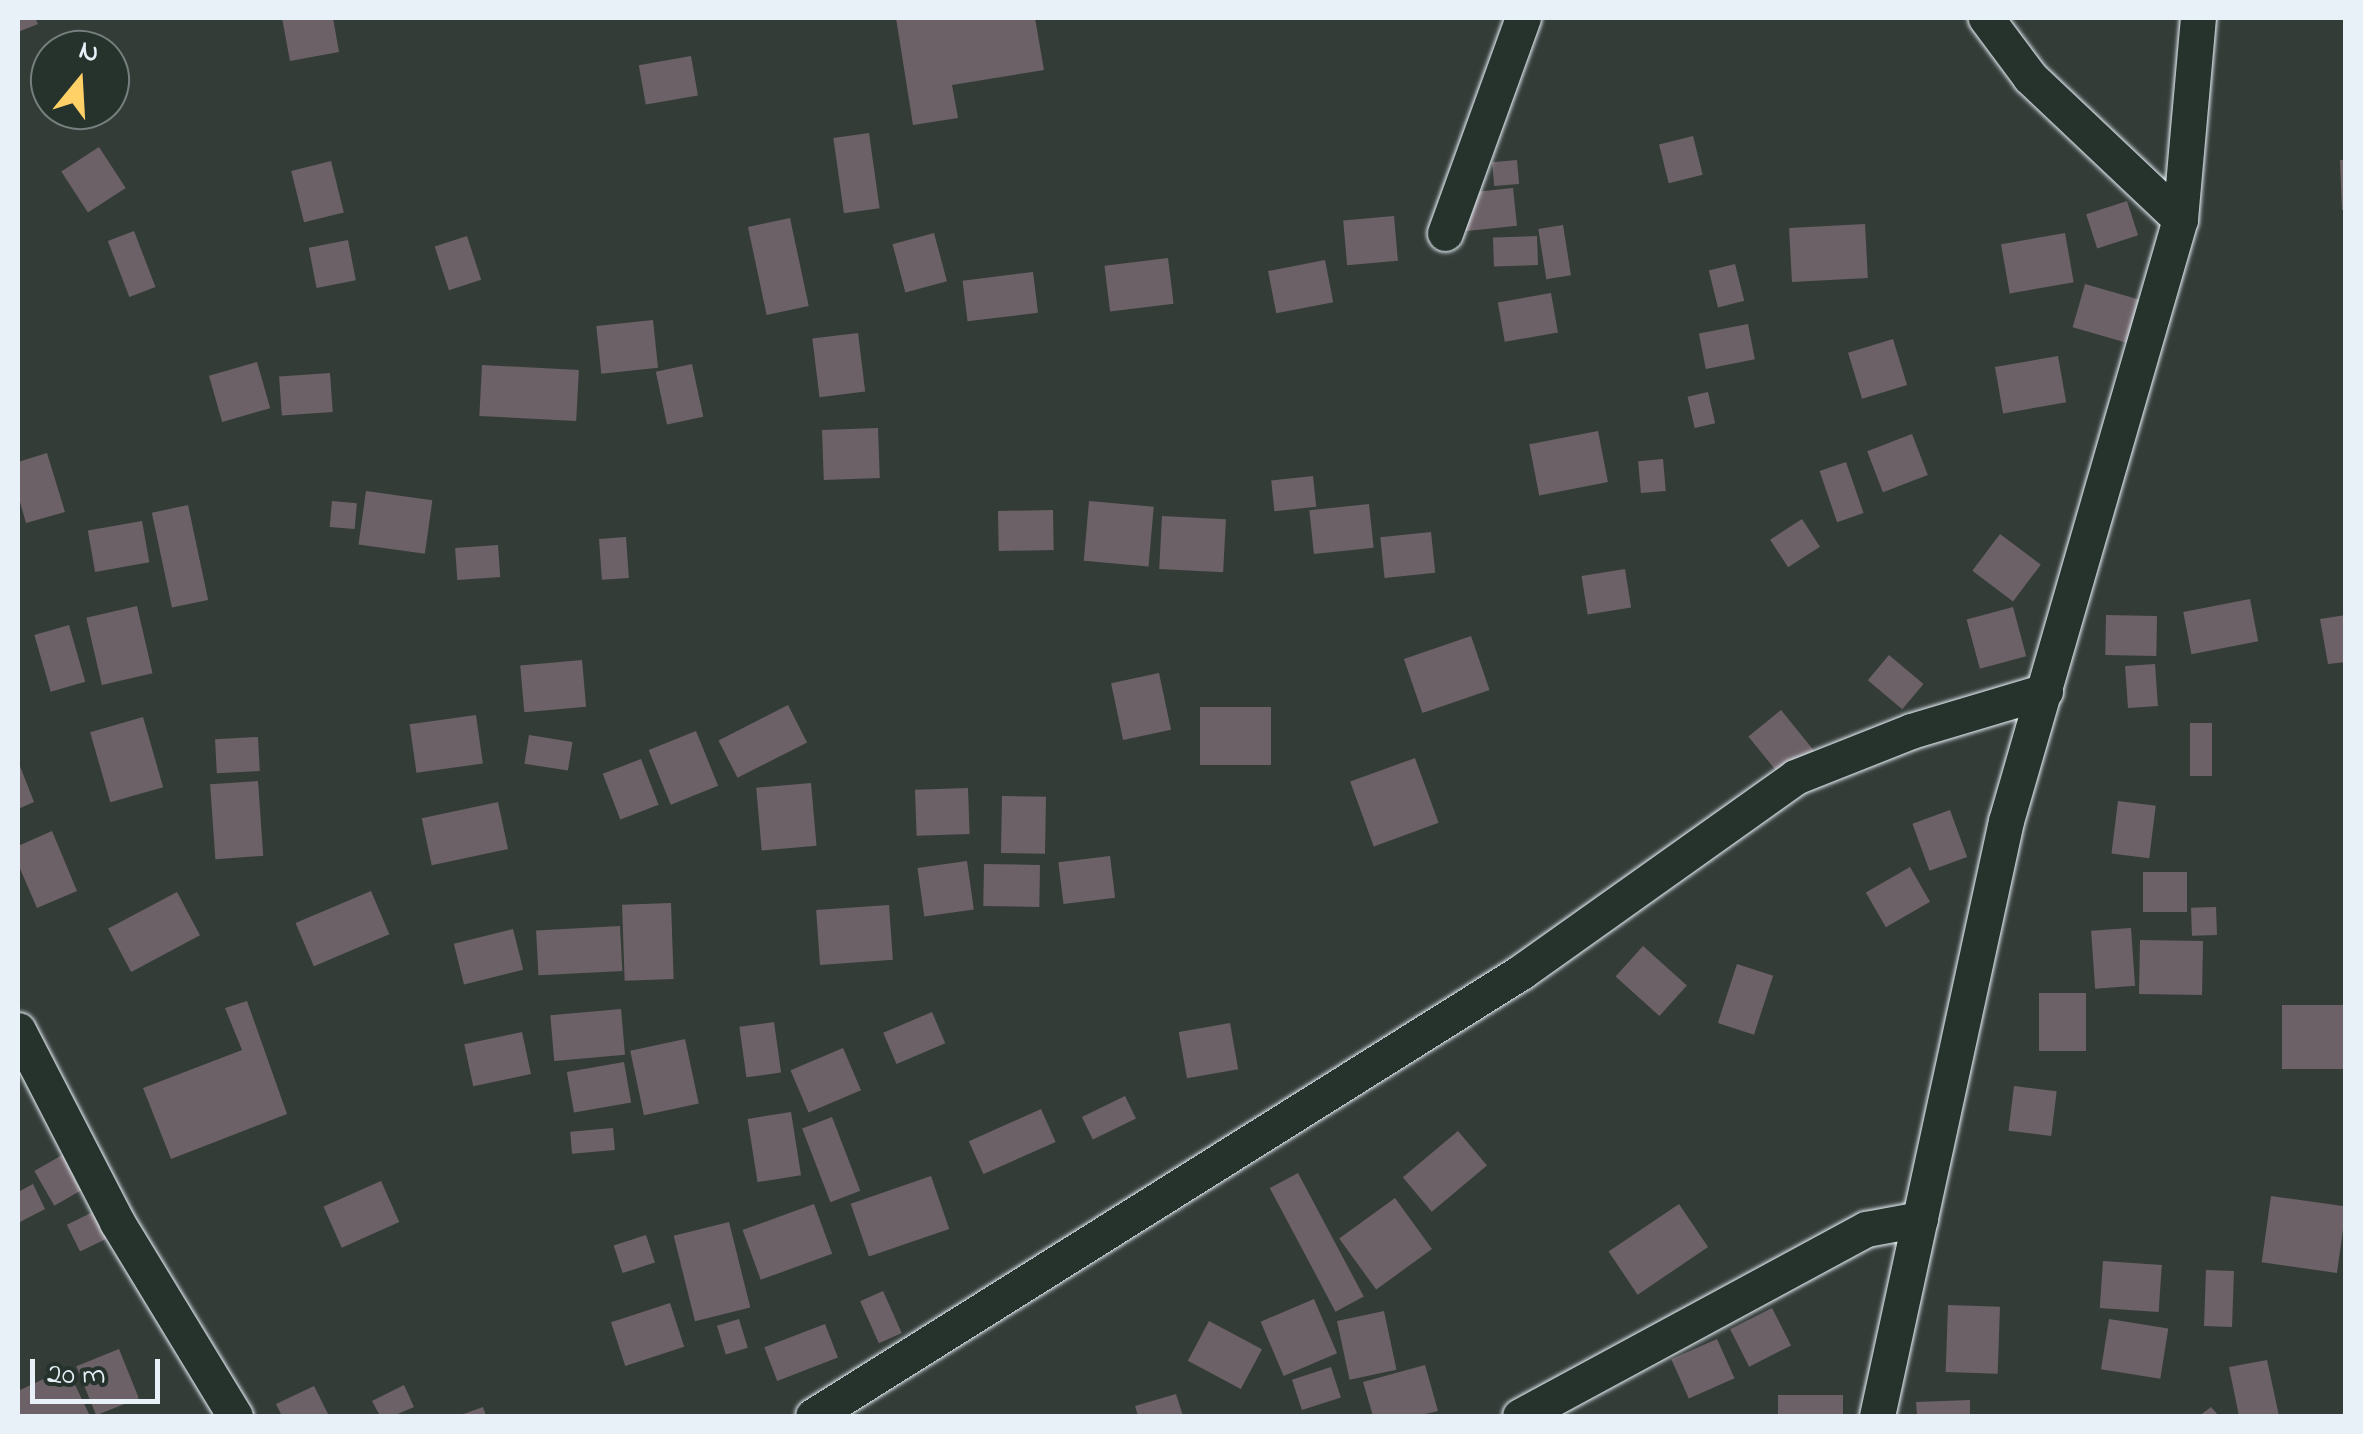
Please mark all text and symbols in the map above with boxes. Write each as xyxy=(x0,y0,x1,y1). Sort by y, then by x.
north arrow xyxy=(30,30,130,130)
text: N xyxy=(73,30,104,75)
scale bar xyxy=(35,1339,165,1401)
text: 20 m xyxy=(47,1354,106,1398)

